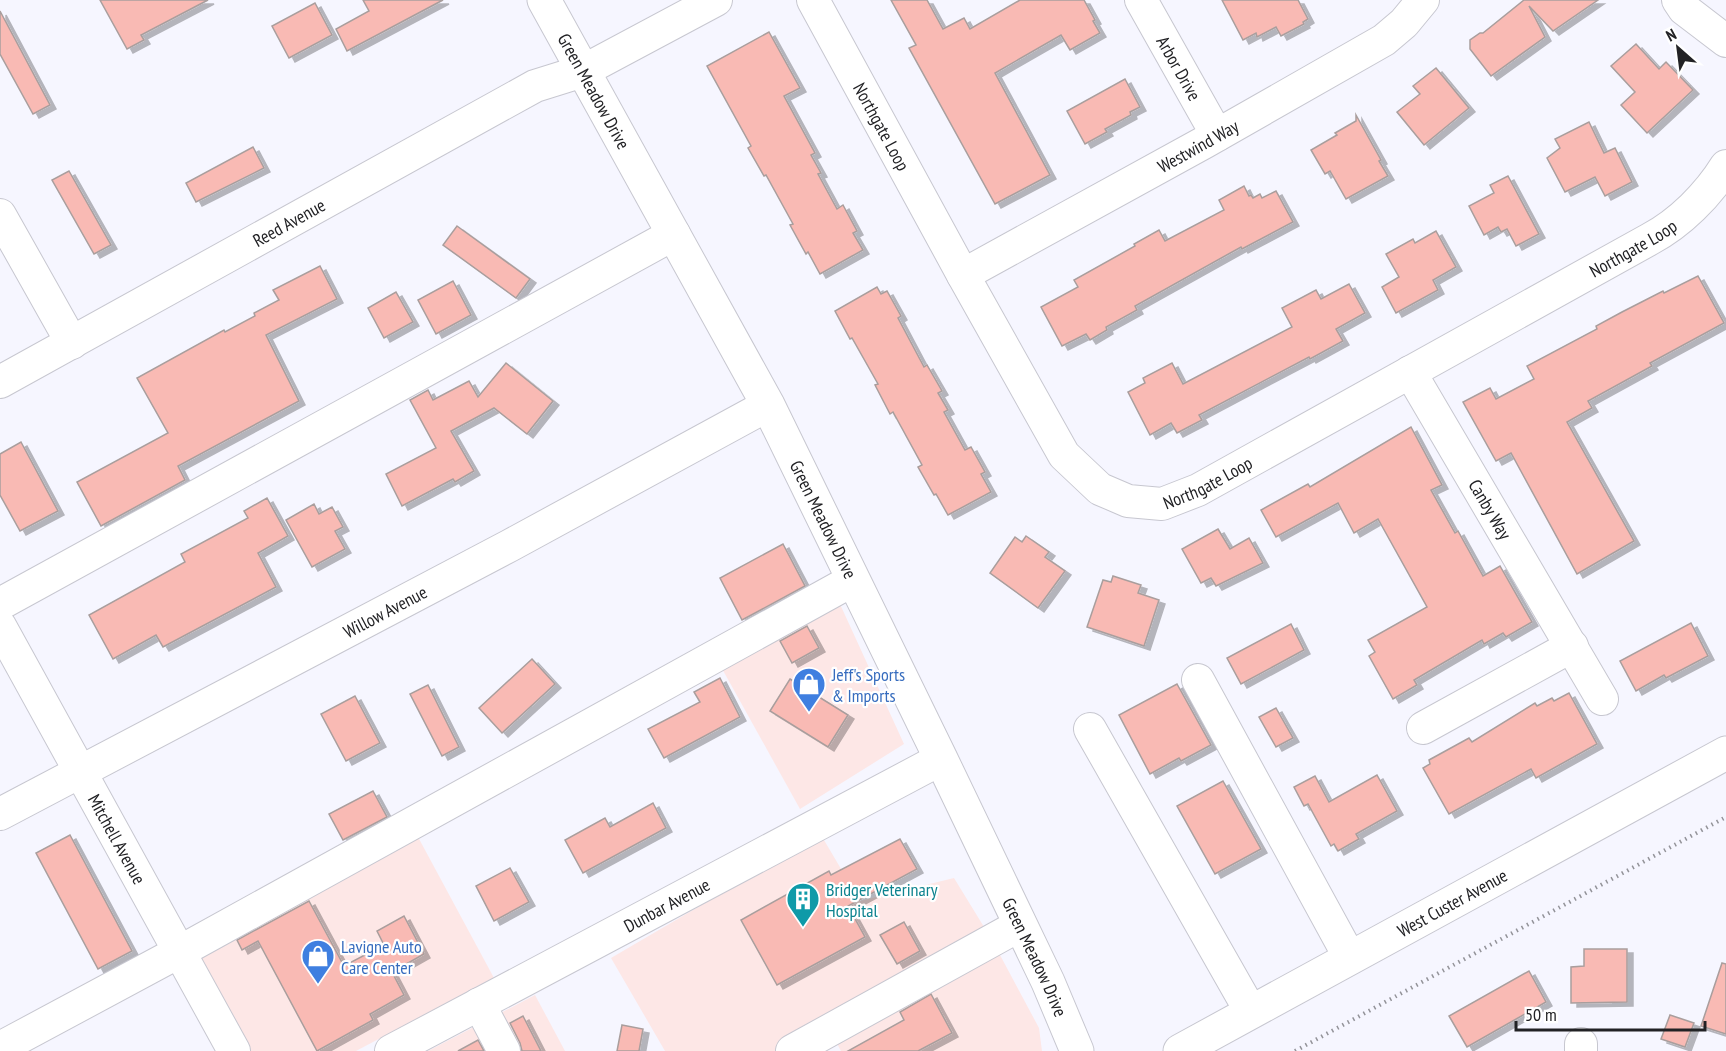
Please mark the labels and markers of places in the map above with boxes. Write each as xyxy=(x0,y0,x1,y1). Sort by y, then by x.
place label: Jeff's Sports & Imports xyxy=(831,663,905,707)
shop icon: Jeff's Sports & Imports xyxy=(791,666,827,713)
place label: Bridger Veterinary Hospital xyxy=(826,878,938,922)
building icon: Bridger Veterinary Hospital xyxy=(785,881,821,928)
place label: Lavigne Auto Care Center xyxy=(341,935,422,979)
shop icon: Lavigne Auto Care Center xyxy=(300,938,336,985)

